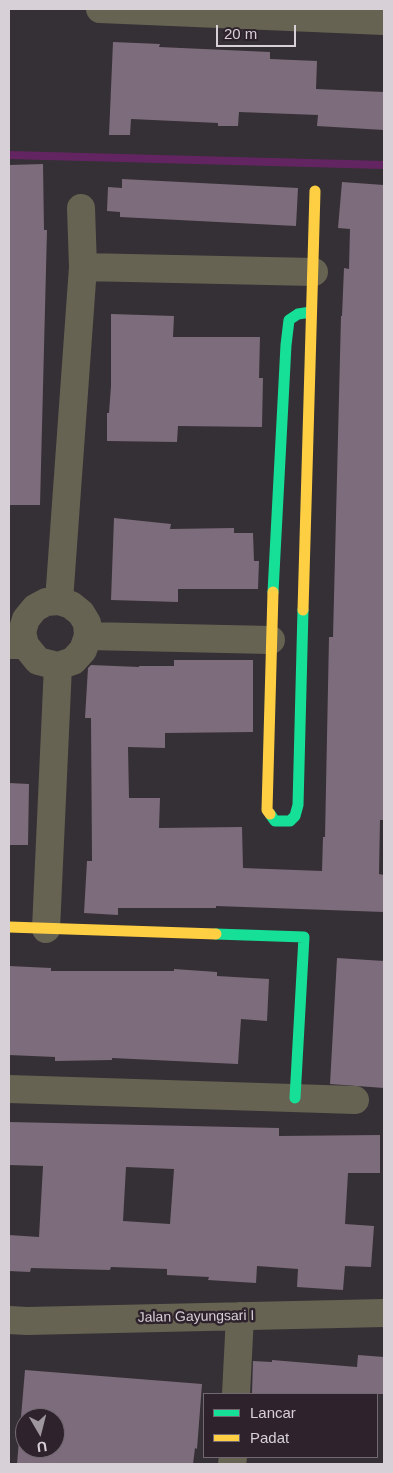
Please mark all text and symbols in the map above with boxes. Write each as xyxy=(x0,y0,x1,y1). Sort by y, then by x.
scale bar xyxy=(218,15,298,47)
text: 20 m xyxy=(224,25,257,42)
street label: Jalan Gayungsari I xyxy=(137,1308,255,1326)
legend xyxy=(203,1393,378,1458)
text: Lancar xyxy=(250,1404,296,1421)
north arrow xyxy=(15,1408,65,1458)
text: Padat xyxy=(250,1429,289,1446)
text: U xyxy=(36,1438,48,1455)

